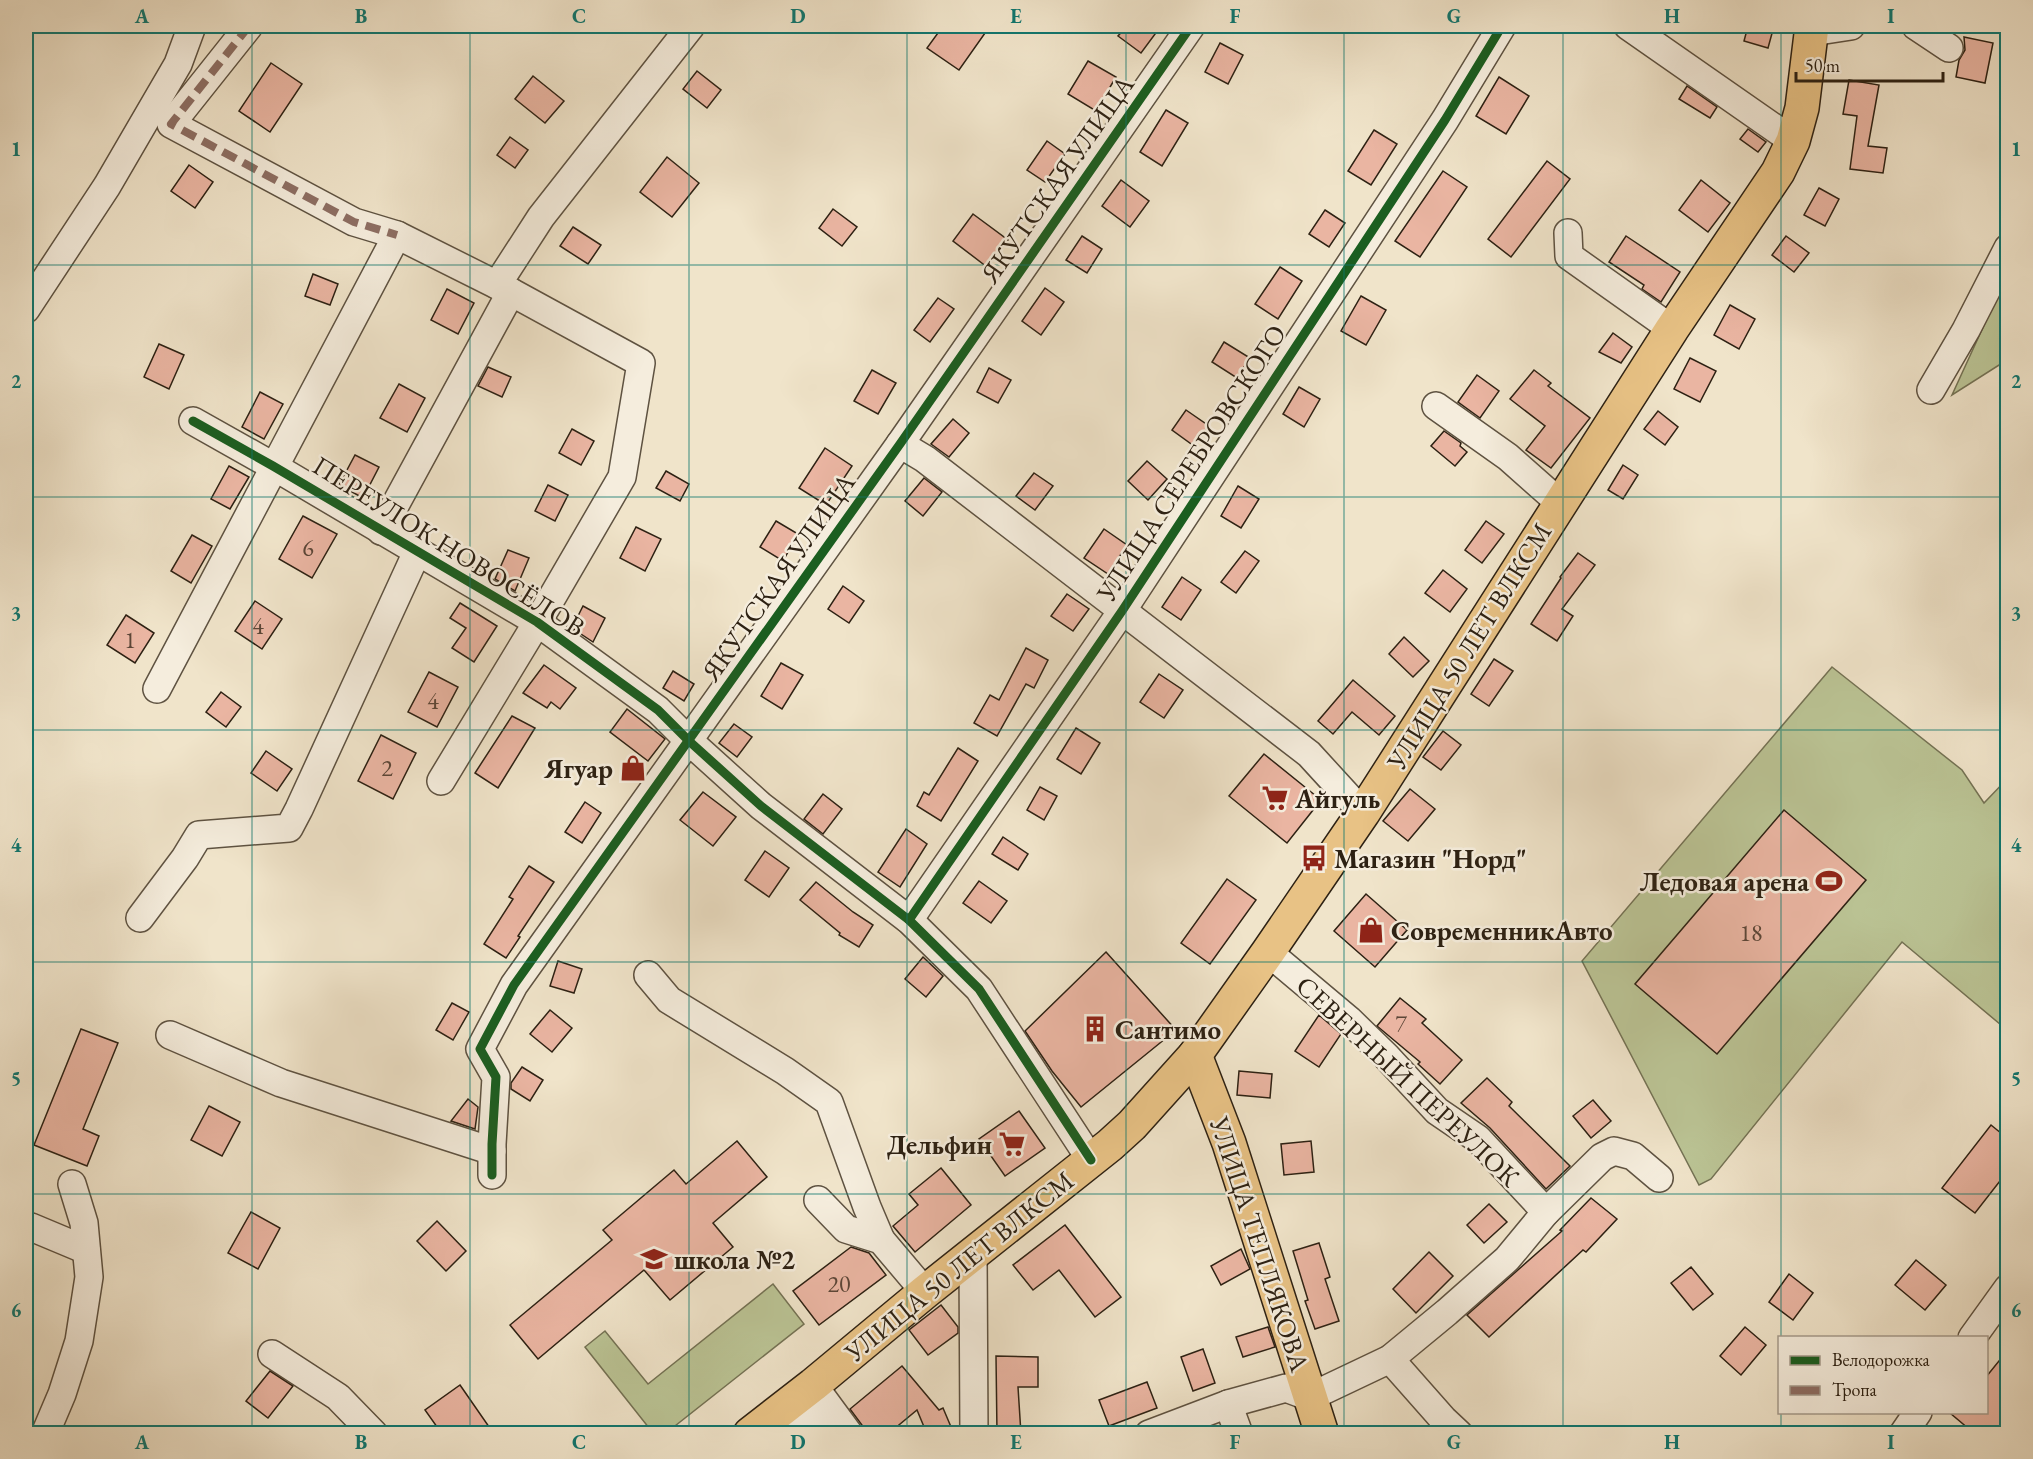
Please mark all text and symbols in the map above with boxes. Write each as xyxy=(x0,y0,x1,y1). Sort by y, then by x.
text: A xyxy=(134,3,150,29)
text: B xyxy=(355,3,367,29)
text: C xyxy=(572,3,586,29)
text: D xyxy=(790,3,806,29)
text: E xyxy=(1010,3,1022,29)
text: F xyxy=(1230,3,1241,29)
text: G xyxy=(1447,3,1461,29)
text: H xyxy=(1664,3,1680,29)
text: I xyxy=(1887,3,1895,29)
scale bar xyxy=(1796,45,1943,83)
text: 50 m xyxy=(1805,54,1840,77)
street label: ЯКУТСКАЯ УЛИЦА xyxy=(972,68,1142,291)
text: 1 xyxy=(11,136,21,162)
text: 1 xyxy=(2011,136,2021,162)
street label: УЛИЦА СЕРЕБРОВСКОГО xyxy=(1088,318,1294,609)
text: 2 xyxy=(11,368,22,394)
text: 2 xyxy=(2011,368,2022,394)
street label: ПЕРЕУЛОК НОВОСЁЛОВ xyxy=(306,448,592,644)
street label: ЯКУТСКАЯ УЛИЦА xyxy=(693,466,863,689)
street label: УЛИЦА 50 ЛЕТ ВЛКСМ xyxy=(1378,516,1559,777)
house number: 6 xyxy=(302,532,314,563)
text: 3 xyxy=(11,600,21,626)
text: 3 xyxy=(2011,600,2021,626)
house number: 4 xyxy=(252,610,264,641)
house number: 1 xyxy=(124,624,136,655)
house number: 4 xyxy=(427,685,439,716)
place label: Ягуар xyxy=(543,751,613,786)
house number: 2 xyxy=(381,752,393,783)
shop icon: Ягуар xyxy=(618,753,648,783)
place label: Айгуль xyxy=(1294,781,1380,816)
supermarket icon: Айгуль xyxy=(1260,783,1290,813)
text: 4 xyxy=(11,832,22,858)
text: 4 xyxy=(2011,832,2022,858)
place label: Магазин "Норд" xyxy=(1334,841,1527,876)
bus stop icon: Магазин "Норд" xyxy=(1299,843,1329,873)
place label: Ледовая арена xyxy=(1639,864,1809,899)
sports icon: Ледовая арена xyxy=(1814,866,1844,896)
place label: СовременникАвто xyxy=(1391,913,1613,948)
shop icon: СовременникАвто xyxy=(1356,915,1386,945)
house number: 18 xyxy=(1739,917,1763,948)
street label: СЕВЕРНЫЙ ПЕРЕУЛОК xyxy=(1289,968,1527,1194)
house number: 7 xyxy=(1395,1008,1407,1039)
place label: Сантимо xyxy=(1115,1012,1221,1047)
building icon: Сантимо xyxy=(1080,1014,1110,1044)
text: 5 xyxy=(11,1065,21,1091)
text: 5 xyxy=(2011,1065,2021,1091)
street label: УЛИЦА ТЕПЛЯКОВА xyxy=(1202,1111,1318,1376)
place label: Дельфин xyxy=(887,1127,992,1162)
supermarket icon: Дельфин xyxy=(997,1129,1027,1159)
street label: УЛИЦА 50 ЛЕТ ВЛКСМ xyxy=(836,1163,1081,1370)
place label: школа №2 xyxy=(674,1242,795,1277)
school or university icon: школа №2 xyxy=(639,1244,669,1274)
house number: 20 xyxy=(827,1268,851,1299)
text: 6 xyxy=(11,1297,22,1323)
text: 6 xyxy=(2011,1297,2022,1323)
legend xyxy=(1778,1336,1988,1414)
text: Велодорожка xyxy=(1832,1348,1931,1371)
text: Тропа xyxy=(1832,1378,1878,1401)
text: A xyxy=(134,1429,150,1455)
text: B xyxy=(355,1429,367,1455)
text: C xyxy=(572,1429,586,1455)
text: D xyxy=(790,1429,806,1455)
text: E xyxy=(1010,1429,1022,1455)
text: F xyxy=(1230,1429,1241,1455)
text: G xyxy=(1447,1429,1461,1455)
text: H xyxy=(1664,1429,1680,1455)
text: I xyxy=(1887,1429,1895,1455)

